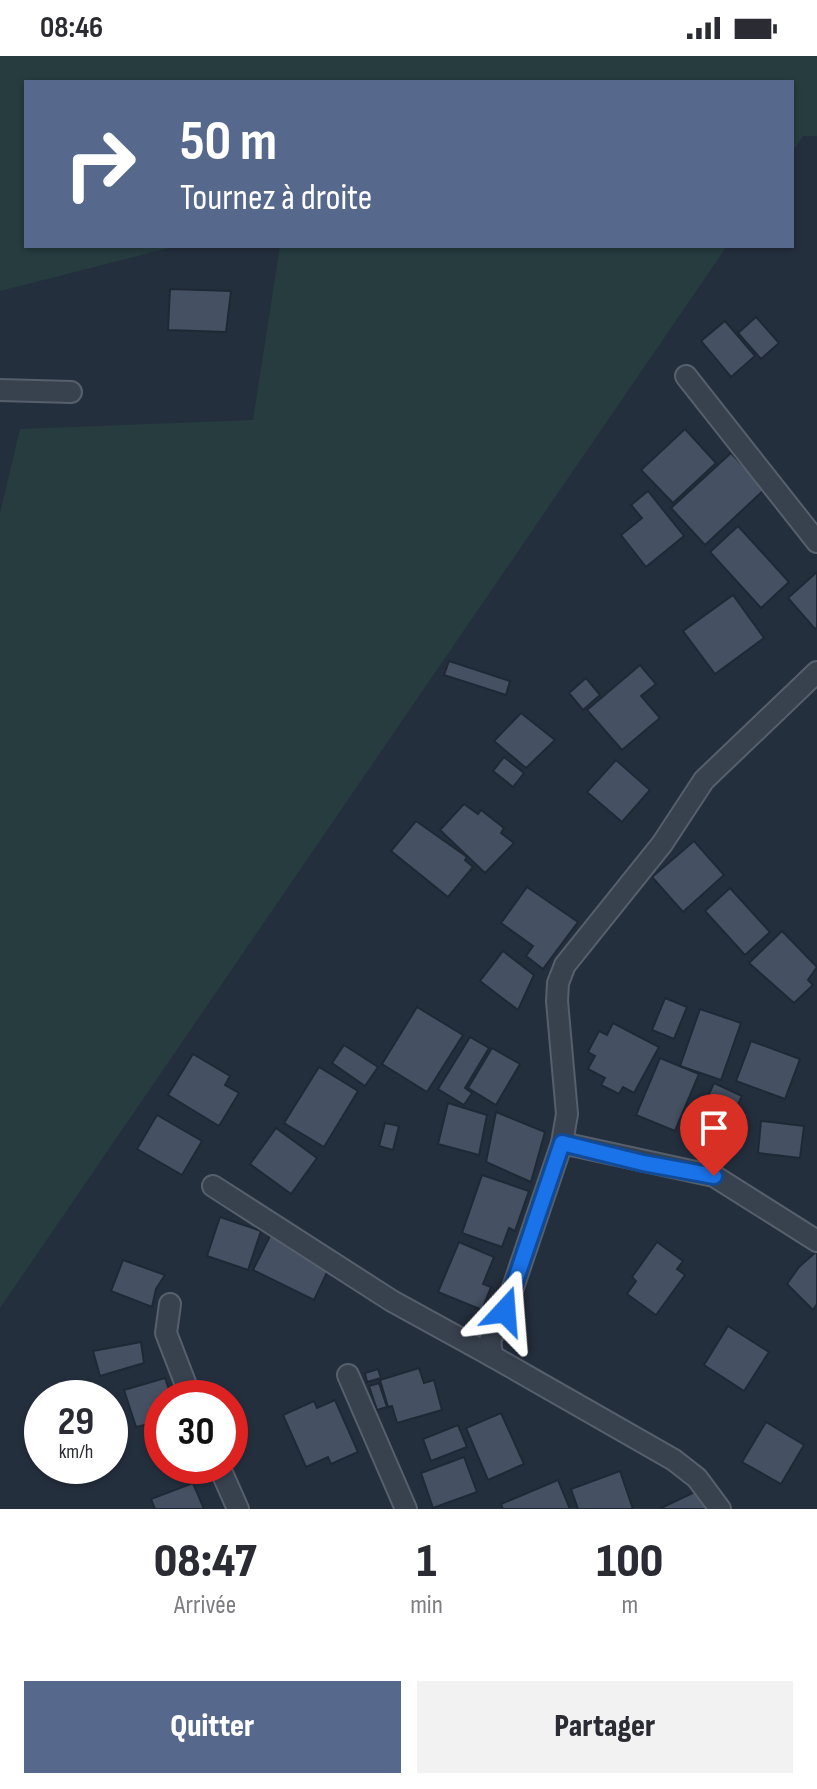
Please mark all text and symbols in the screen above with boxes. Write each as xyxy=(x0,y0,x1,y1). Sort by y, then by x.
text: 08:46 xyxy=(40,10,103,46)
text: 50 m xyxy=(180,109,277,176)
icon: right xyxy=(48,112,152,216)
text: Tournez à droite xyxy=(180,177,372,220)
pin xyxy=(680,1094,748,1176)
icon: arrive xyxy=(692,1106,736,1150)
position arrow xyxy=(463,1269,547,1353)
speed limit sign: 30 xyxy=(144,1380,248,1484)
text: 29 xyxy=(58,1398,94,1446)
text: km/h xyxy=(59,1440,93,1464)
text: 08:47 xyxy=(154,1533,256,1590)
text: 1 xyxy=(417,1533,436,1590)
text: 100 xyxy=(597,1533,663,1590)
text: Arrivée xyxy=(174,1590,236,1621)
text: min xyxy=(410,1590,443,1621)
text: m xyxy=(622,1590,638,1621)
button: Quitter xyxy=(24,1681,401,1773)
button: Partager xyxy=(417,1681,793,1773)

